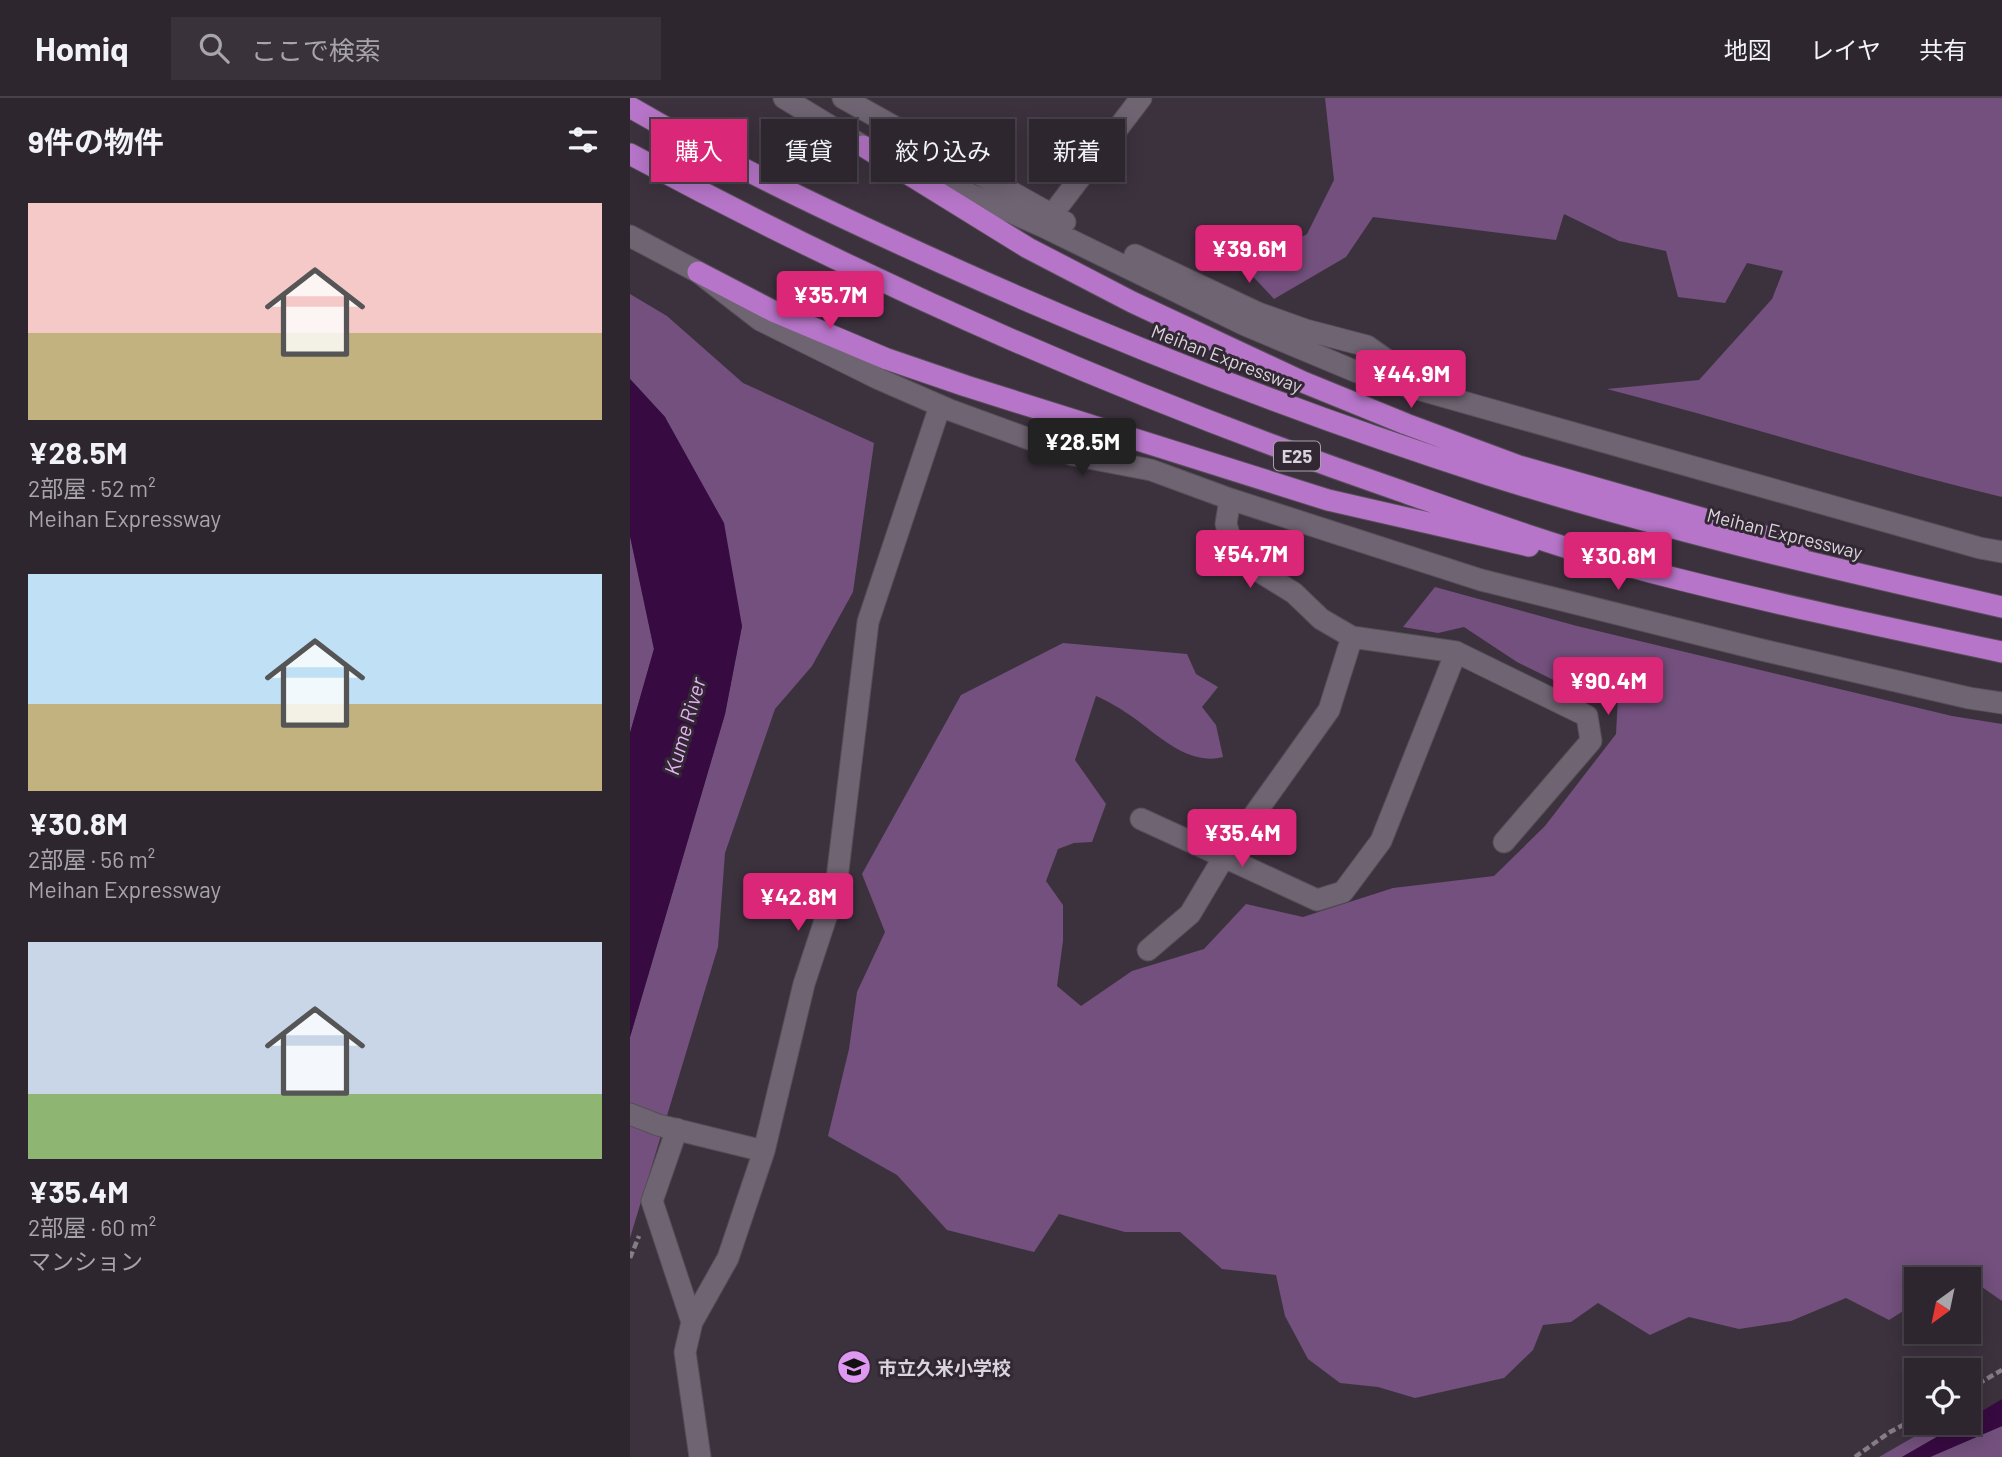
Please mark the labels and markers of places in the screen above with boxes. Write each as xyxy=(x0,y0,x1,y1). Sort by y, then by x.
pin: ¥39.6M xyxy=(1192,226,1306,285)
pin: ¥35.7M xyxy=(773,272,887,331)
pin: ¥44.9M xyxy=(1354,350,1468,410)
pin: ¥28.5M xyxy=(1025,418,1139,478)
pin: ¥54.7M xyxy=(1193,531,1307,590)
pin: ¥30.8M xyxy=(1561,532,1675,592)
pin: ¥90.4M xyxy=(1551,658,1665,717)
pin: ¥35.4M xyxy=(1185,810,1299,869)
pin: ¥42.8M xyxy=(741,874,855,933)
school or university icon: 市立久米小学校 xyxy=(835,1348,873,1386)
place label: 市立久米小学校 xyxy=(878,1356,1011,1379)

